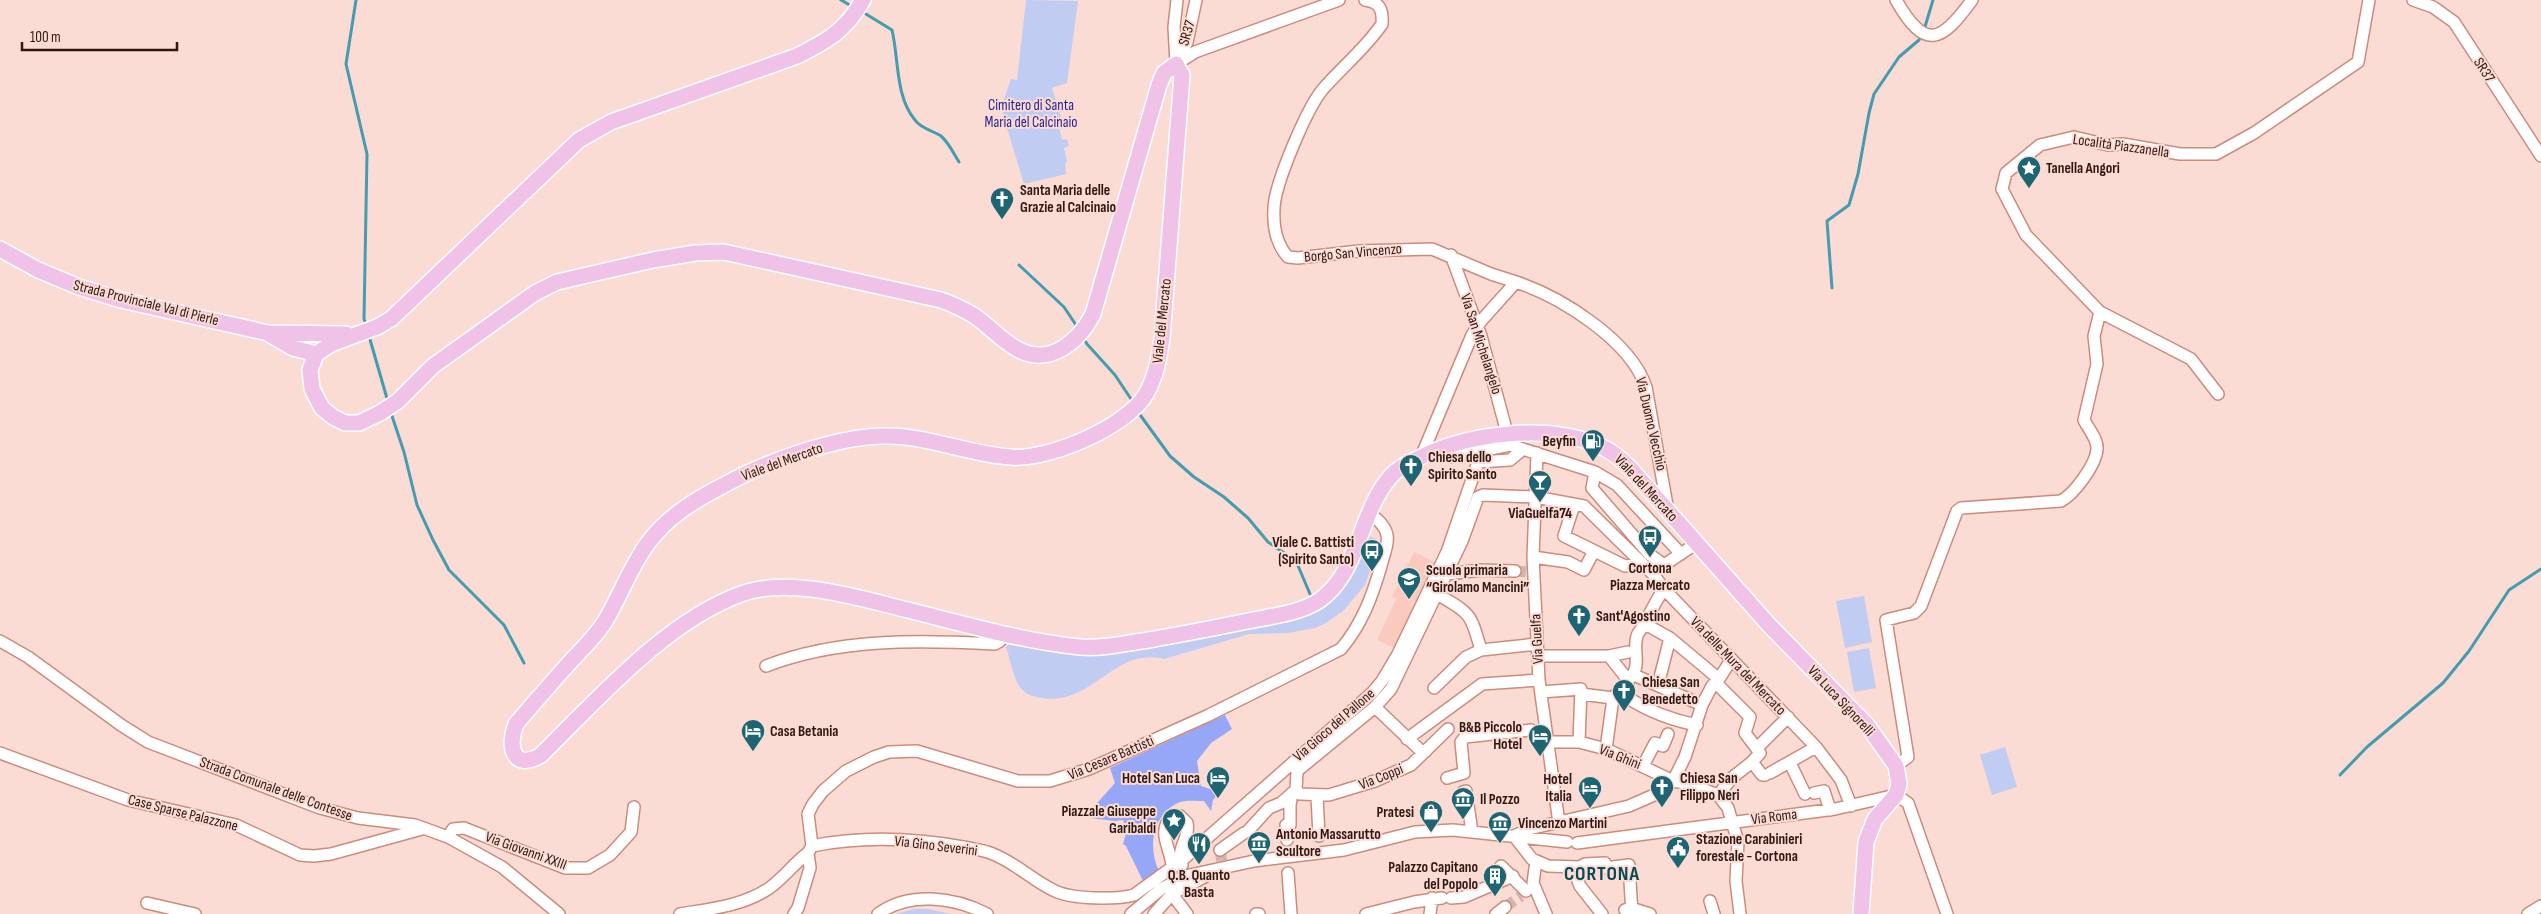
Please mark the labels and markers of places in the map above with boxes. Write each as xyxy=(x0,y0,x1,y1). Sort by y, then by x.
place icon: Tanella Angori xyxy=(2016,155,2042,189)
place label: Tanella Angori xyxy=(2046,159,2120,178)
place label: Santa Maria delle Grazie al Calcinaio xyxy=(1020,181,1116,217)
church icon: Santa Maria delle Grazie al Calcinaio xyxy=(989,186,1015,220)
fuel station icon: Beyfin xyxy=(1580,428,1606,462)
place label: Beyfin xyxy=(1542,432,1576,451)
place label: Chiesa dello Spirito Santo xyxy=(1428,448,1497,484)
church icon: Chiesa dello Spirito Santo xyxy=(1398,453,1424,487)
bar icon: ViaGuelfa74 xyxy=(1527,469,1553,503)
place label: ViaGuelfa74 xyxy=(1508,504,1572,523)
bus stop icon: Cortona Piazza Mercato xyxy=(1637,524,1663,558)
place label: Viale C. Battisti (Spirito Santo) xyxy=(1272,533,1354,569)
bus stop icon: Viale C. Battisti (Spirito Santo) xyxy=(1359,538,1385,572)
place label: Cortona Piazza Mercato xyxy=(1610,559,1690,595)
place label: Scuola primaria “Girolamo Mancini” xyxy=(1426,561,1529,597)
school or university icon: Scuola primaria “Girolamo Mancini” xyxy=(1396,566,1422,600)
church icon: Sant'Agostino xyxy=(1566,603,1592,637)
place label: Sant'Agostino xyxy=(1596,607,1670,626)
place label: Chiesa San Benedetto xyxy=(1642,673,1700,709)
church icon: Chiesa San Benedetto xyxy=(1611,678,1637,712)
hotel icon: Casa Betania xyxy=(740,718,766,752)
place label: B&B Piccolo Hotel xyxy=(1459,718,1522,754)
place label: Casa Betania xyxy=(770,722,838,741)
hotel icon: B&B Piccolo Hotel xyxy=(1527,723,1553,757)
hotel icon: Hotel San Luca xyxy=(1205,765,1231,799)
place label: Hotel San Luca xyxy=(1122,769,1200,788)
place label: Chiesa San Filippo Neri xyxy=(1680,769,1740,805)
place label: Hotel Italia xyxy=(1543,770,1572,806)
church icon: Chiesa San Filippo Neri xyxy=(1649,774,1675,808)
hotel icon: Hotel Italia xyxy=(1577,775,1603,809)
museum icon: Il Pozzo xyxy=(1450,786,1476,820)
place label: Il Pozzo xyxy=(1480,790,1520,809)
shop icon: Pratesi xyxy=(1418,799,1444,833)
place label: Piazzale Giuseppe Garibaldi xyxy=(1062,802,1156,838)
place label: Pratesi xyxy=(1377,803,1414,822)
place icon: Piazzale Giuseppe Garibaldi xyxy=(1161,807,1187,841)
museum icon: Vincenzo Martini xyxy=(1487,810,1513,844)
place label: Vincenzo Martini xyxy=(1518,814,1607,833)
place label: Antonio Massarutto Scultore xyxy=(1275,825,1381,861)
museum icon: Antonio Massarutto Scultore xyxy=(1246,830,1272,864)
place label: Stazione Carabinieri forestale - Cortona xyxy=(1696,830,1802,866)
restaurant icon: Q.B. Quanto Basta xyxy=(1186,831,1212,865)
public building icon: Stazione Carabinieri forestale - Cortona xyxy=(1665,835,1691,869)
place label: Palazzo Capitano del Popolo xyxy=(1388,858,1478,894)
building icon: Palazzo Capitano del Popolo xyxy=(1482,863,1508,897)
place label: Q.B. Quanto Basta xyxy=(1168,866,1230,902)

